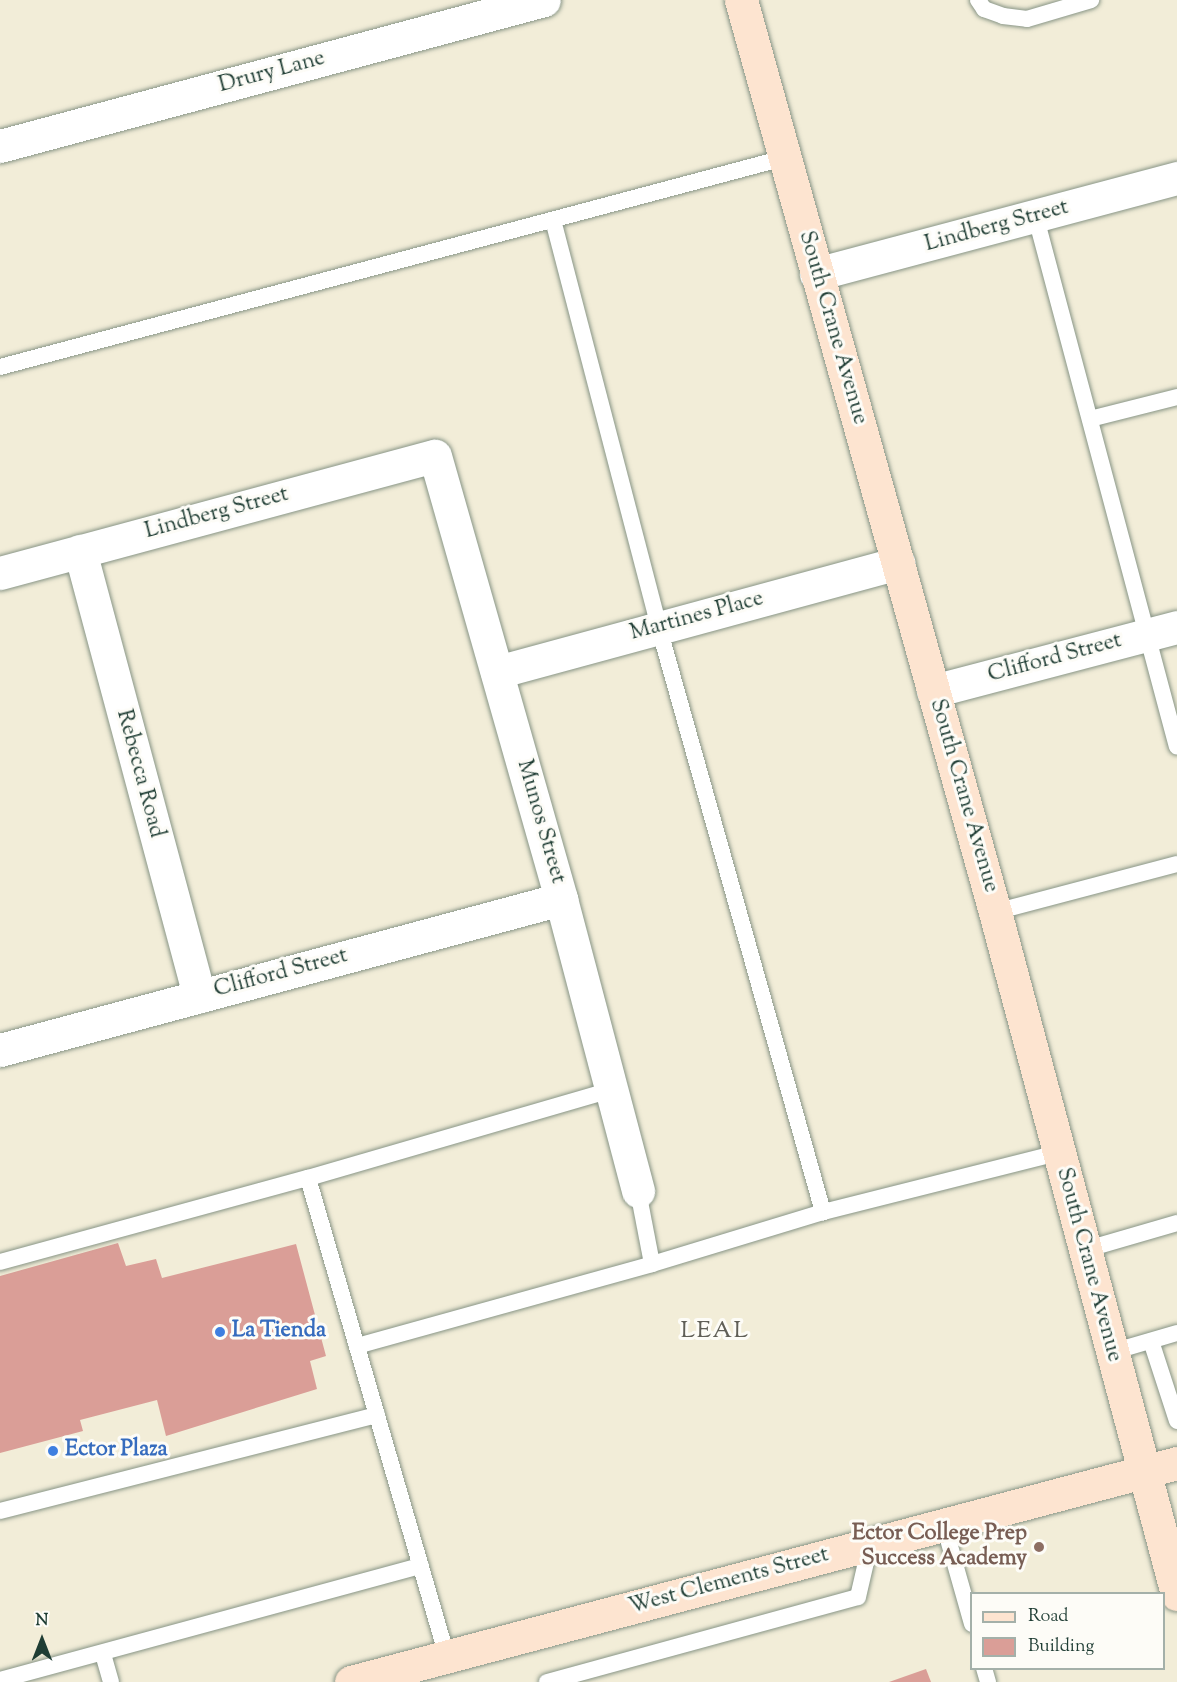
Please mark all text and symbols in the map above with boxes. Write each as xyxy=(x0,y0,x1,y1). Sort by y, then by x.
street label: Drury Lane xyxy=(216,46,328,100)
street label: Lindberg Street xyxy=(922,195,1072,259)
street label: South Crane Avenue xyxy=(792,228,872,428)
street label: Lindberg Street xyxy=(142,482,292,546)
street label: Martines Place xyxy=(627,587,767,647)
street label: Clifford Street xyxy=(985,628,1125,690)
street label: South Crane Avenue xyxy=(923,696,1003,896)
street label: Rebecca Road xyxy=(109,707,169,841)
street label: Munos Street xyxy=(510,757,570,887)
street label: Clifford Street xyxy=(211,943,351,1005)
street label: South Crane Avenue xyxy=(1049,1165,1127,1365)
district label: LEAL xyxy=(681,1318,749,1346)
place label: La Tienda xyxy=(232,1319,326,1345)
marker: La Tienda xyxy=(213,1325,227,1339)
place label: Ector Plaza xyxy=(65,1438,168,1464)
marker: Ector Plaza xyxy=(46,1444,60,1458)
place label: Ector College Prep Success Academy xyxy=(852,1521,1027,1572)
marker: Ector College Prep Success Academy xyxy=(1032,1540,1046,1554)
street label: West Clements Street xyxy=(626,1543,832,1621)
legend xyxy=(970,1592,1165,1670)
text: Road xyxy=(1028,1604,1068,1630)
north arrow xyxy=(12,1610,72,1670)
text: N xyxy=(36,1610,48,1633)
text: Building xyxy=(1028,1634,1094,1660)

